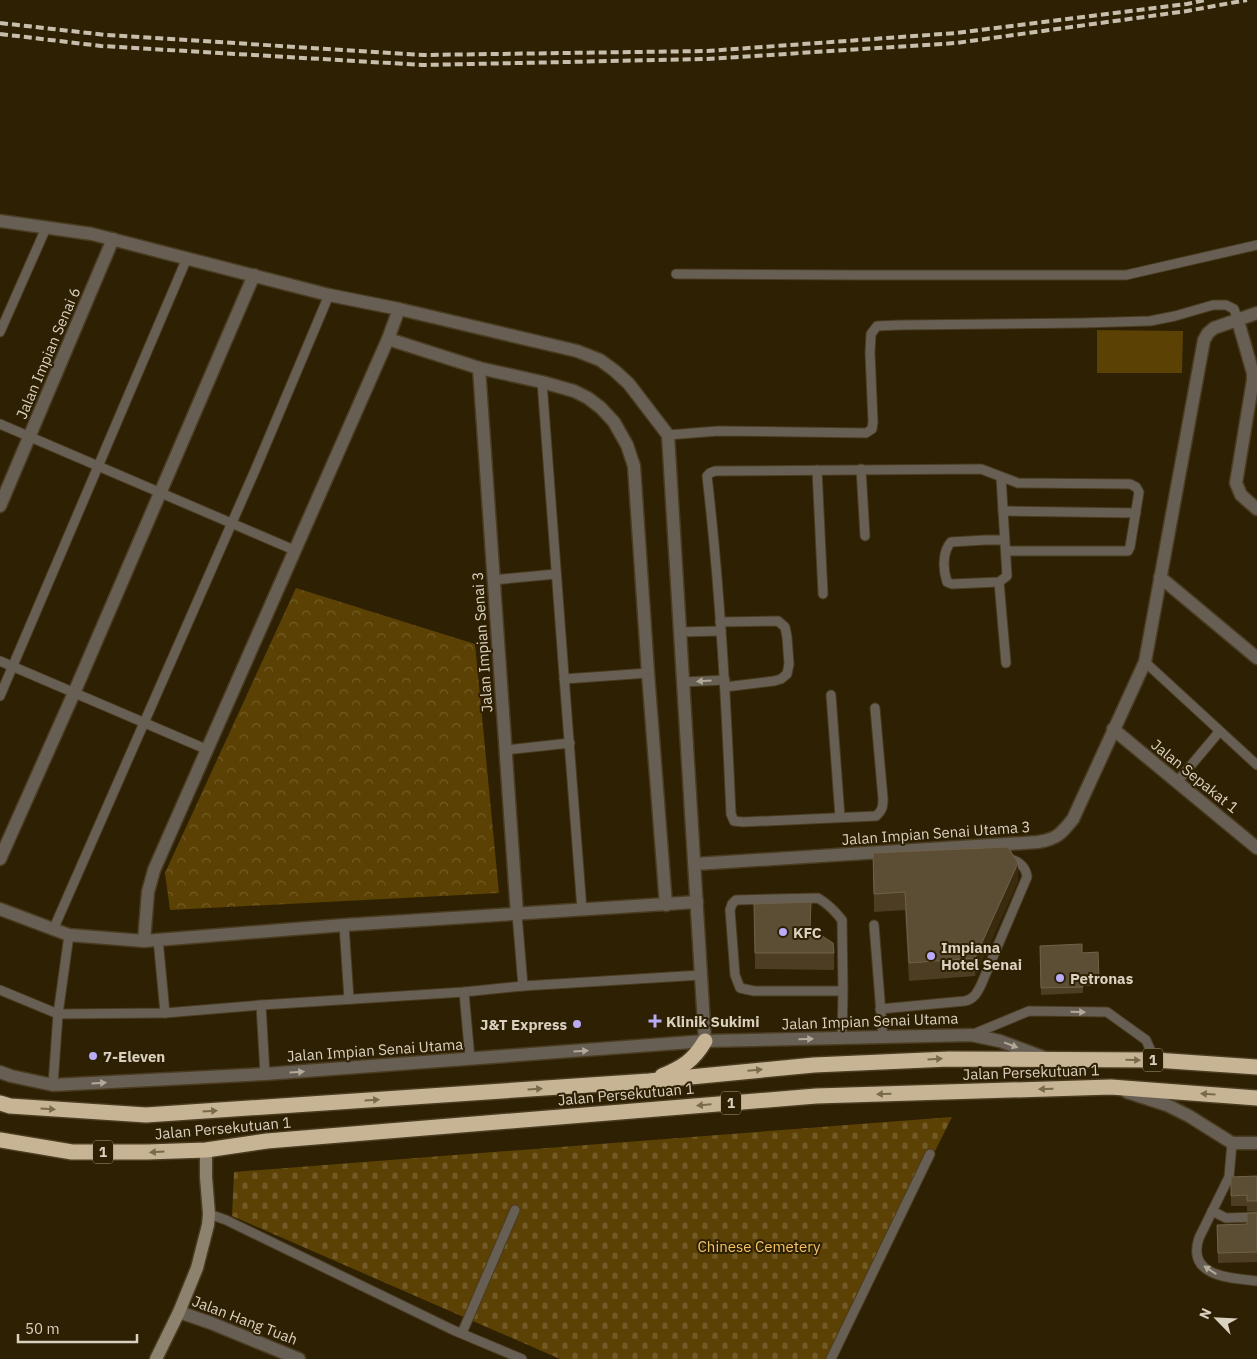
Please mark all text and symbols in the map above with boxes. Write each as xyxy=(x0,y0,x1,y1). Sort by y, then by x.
street label: Jalan Impian Senai 6 xyxy=(12,284,84,422)
street label: Jalan Impian Senai 3 xyxy=(468,571,496,713)
one-way arrow xyxy=(696,677,712,685)
street label: Jalan Sepakat 1 xyxy=(1147,735,1243,817)
street label: Jalan Impian Senai Utama 3 xyxy=(841,817,1031,849)
place label: KFC xyxy=(793,923,822,942)
marker: KFC xyxy=(777,926,789,938)
place label: Impiana Hotel Senai xyxy=(941,938,1022,974)
marker: Impiana Hotel Senai xyxy=(925,950,937,962)
place label: Petronas xyxy=(1070,969,1134,988)
marker: Petronas xyxy=(1054,972,1066,984)
street label: Jalan Impian Senai Utama xyxy=(781,1008,959,1034)
one-way arrow xyxy=(1070,1008,1086,1016)
place label: Klinik Sukimi xyxy=(666,1012,760,1031)
marker: Klinik Sukimi xyxy=(648,1014,662,1028)
place label: J&T Express xyxy=(480,1015,567,1034)
marker: J&T Express xyxy=(571,1018,583,1030)
street label: Jalan Impian Senai Utama xyxy=(286,1034,464,1066)
one-way arrow xyxy=(798,1035,814,1043)
one-way arrow xyxy=(1004,1041,1019,1049)
one-way arrow xyxy=(573,1046,589,1054)
place label: 7-Eleven xyxy=(103,1047,165,1066)
road number: 1 xyxy=(1143,1048,1163,1072)
marker: 7-Eleven xyxy=(87,1050,99,1062)
one-way arrow xyxy=(927,1055,943,1063)
one-way arrow xyxy=(1125,1056,1141,1064)
street label: Jalan Persekutuan 1 xyxy=(962,1060,1100,1084)
one-way arrow xyxy=(748,1066,764,1074)
one-way arrow xyxy=(289,1067,305,1075)
one-way arrow xyxy=(92,1078,108,1086)
street label: Jalan Persekutuan 1 xyxy=(557,1079,695,1109)
one-way arrow xyxy=(527,1084,543,1092)
one-way arrow xyxy=(1038,1085,1054,1093)
one-way arrow xyxy=(1200,1089,1216,1097)
one-way arrow xyxy=(875,1090,891,1098)
road number: 1 xyxy=(721,1092,741,1114)
one-way arrow xyxy=(365,1095,381,1103)
one-way arrow xyxy=(696,1102,712,1110)
one-way arrow xyxy=(41,1105,57,1113)
one-way arrow xyxy=(203,1107,219,1115)
street label: Jalan Persekutuan 1 xyxy=(154,1113,292,1143)
road number: 1 xyxy=(93,1140,113,1164)
one-way arrow xyxy=(149,1148,165,1156)
park label: Chinese Cemetery xyxy=(698,1237,821,1256)
one-way arrow xyxy=(1203,1266,1217,1275)
street label: Jalan Hang Tuah xyxy=(190,1291,300,1349)
north arrow xyxy=(1192,1294,1242,1344)
text: N xyxy=(1195,1305,1215,1322)
scale bar xyxy=(18,1312,136,1344)
text: 50 m xyxy=(25,1319,60,1338)

